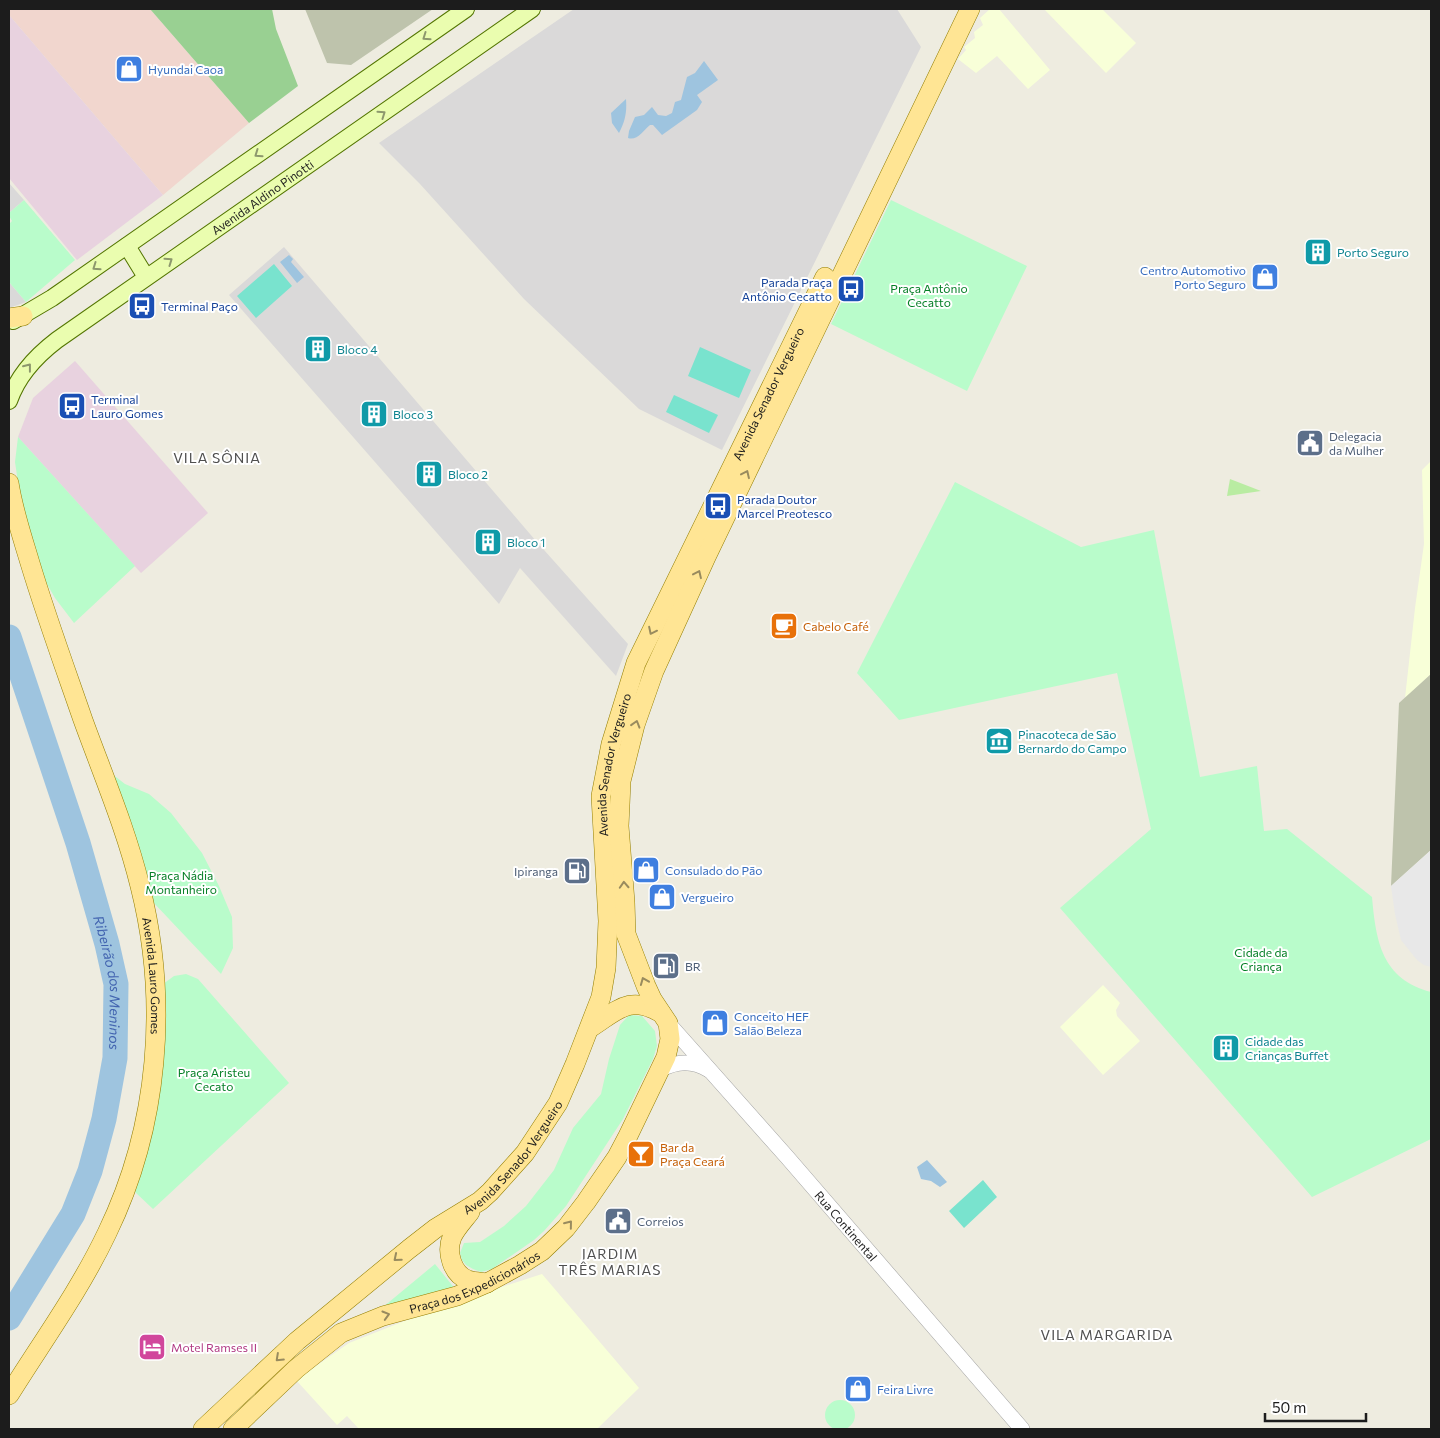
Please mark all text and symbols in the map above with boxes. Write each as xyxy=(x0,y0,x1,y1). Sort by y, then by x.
one-way arrow xyxy=(422,31,432,40)
shop icon: Hyundai Caoa xyxy=(114,54,144,84)
place label: Hyundai Caoa xyxy=(148,62,223,76)
one-way arrow xyxy=(377,111,386,120)
one-way arrow xyxy=(254,148,264,157)
street label: Avenida Aldino Pinotti xyxy=(209,157,316,237)
building icon: Porto Seguro xyxy=(1303,237,1333,267)
place label: Porto Seguro xyxy=(1337,245,1409,259)
one-way arrow xyxy=(163,258,173,267)
one-way arrow xyxy=(92,261,102,270)
shop icon: Centro Automotivo Porto Seguro xyxy=(1250,262,1280,292)
place label: Centro Automotivo Porto Seguro xyxy=(1140,263,1246,291)
bus stop icon: Parada Praça Antônio Cecatto xyxy=(836,274,866,304)
place label: Parada Praça Antônio Cecatto xyxy=(742,275,832,303)
park label: Praça Antônio Cecatto xyxy=(890,281,968,309)
bus stop icon: Terminal Paço xyxy=(127,291,157,321)
place label: Terminal Paço xyxy=(161,299,238,313)
street label: Avenida Senador Vergueiro xyxy=(729,325,806,462)
building icon: Bloco 4 xyxy=(303,334,333,364)
place label: Bloco 4 xyxy=(337,342,378,356)
one-way arrow xyxy=(23,364,31,373)
bus stop icon: Terminal Lauro Gomes xyxy=(57,391,87,421)
place label: Terminal Lauro Gomes xyxy=(91,392,163,420)
building icon: Bloco 3 xyxy=(359,399,389,429)
place label: Bloco 3 xyxy=(393,407,433,421)
public building icon: Delegacia da Mulher xyxy=(1295,428,1325,458)
place label: Delegacia da Mulher xyxy=(1329,429,1384,457)
district label: VILA SÔNIA xyxy=(173,449,261,466)
building icon: Bloco 2 xyxy=(414,459,444,489)
place label: Bloco 2 xyxy=(448,467,488,481)
one-way arrow xyxy=(739,470,750,479)
bus stop icon: Parada Doutor Marcel Preotesco xyxy=(703,491,733,521)
place label: Parada Doutor Marcel Preotesco xyxy=(737,492,832,520)
building icon: Bloco 1 xyxy=(473,527,503,557)
place label: Bloco 1 xyxy=(507,535,546,549)
one-way arrow xyxy=(692,571,702,580)
cafe icon: Cabelo Café xyxy=(769,611,799,641)
place label: Cabelo Café xyxy=(803,619,869,633)
one-way arrow xyxy=(648,625,658,634)
street label: Avenida Senador Vergueiro xyxy=(594,691,633,837)
one-way arrow xyxy=(630,721,640,729)
museum icon: Pinacoteca de São Bernardo do Campo xyxy=(984,726,1014,756)
place label: Pinacoteca de São Bernardo do Campo xyxy=(1018,727,1127,755)
shop icon: Consulado do Pão xyxy=(631,855,661,885)
fuel station icon: Ipiranga xyxy=(562,856,592,886)
place label: Consulado do Pão xyxy=(665,863,762,877)
place label: Ipiranga xyxy=(514,864,558,878)
park label: Praça Nádia Montanheiro xyxy=(145,868,217,896)
one-way arrow xyxy=(619,881,630,889)
shop icon: Vergueiro xyxy=(647,882,677,912)
place label: Vergueiro xyxy=(681,890,734,904)
water label: Ribeirão dos Meninos xyxy=(91,913,125,1050)
street label: Avenida Lauro Gomes xyxy=(140,916,163,1035)
park label: Cidade da Criança xyxy=(1234,945,1288,973)
fuel station icon: BR xyxy=(651,951,681,981)
place label: BR xyxy=(685,959,701,973)
one-way arrow xyxy=(640,977,650,986)
shop icon: Conceito HEF Salão Beleza xyxy=(700,1008,730,1038)
place label: Conceito HEF Salão Beleza xyxy=(734,1009,809,1037)
building icon: Cidade das Crianças Buffet xyxy=(1211,1033,1241,1063)
place label: Cidade das Crianças Buffet xyxy=(1245,1034,1329,1062)
park label: Praça Aristeu Cecato xyxy=(178,1065,250,1093)
street label: Avenida Senador Vergueiro xyxy=(460,1098,565,1217)
bar icon: Bar da Praça Ceará xyxy=(626,1139,656,1169)
place label: Bar da Praça Ceará xyxy=(660,1140,725,1168)
street label: Rua Continental xyxy=(812,1188,880,1264)
public building icon: Correios xyxy=(603,1206,633,1236)
place label: Correios xyxy=(637,1214,684,1228)
one-way arrow xyxy=(563,1221,571,1230)
district label: JARDIM TRÊS MARIAS xyxy=(559,1245,661,1278)
street label: Praça dos Expedicionários xyxy=(408,1247,542,1316)
one-way arrow xyxy=(394,1253,403,1262)
one-way arrow xyxy=(381,1311,390,1321)
district label: VILA MARGARIDA xyxy=(1041,1326,1173,1343)
hotel icon: Motel Ramses II xyxy=(137,1332,167,1362)
place label: Motel Ramses II xyxy=(171,1340,257,1354)
one-way arrow xyxy=(276,1352,285,1361)
shop icon: Feira Livre xyxy=(843,1374,873,1404)
place label: Feira Livre xyxy=(877,1382,933,1396)
scale bar xyxy=(1265,1390,1366,1422)
text: 50 m xyxy=(1272,1398,1306,1416)

